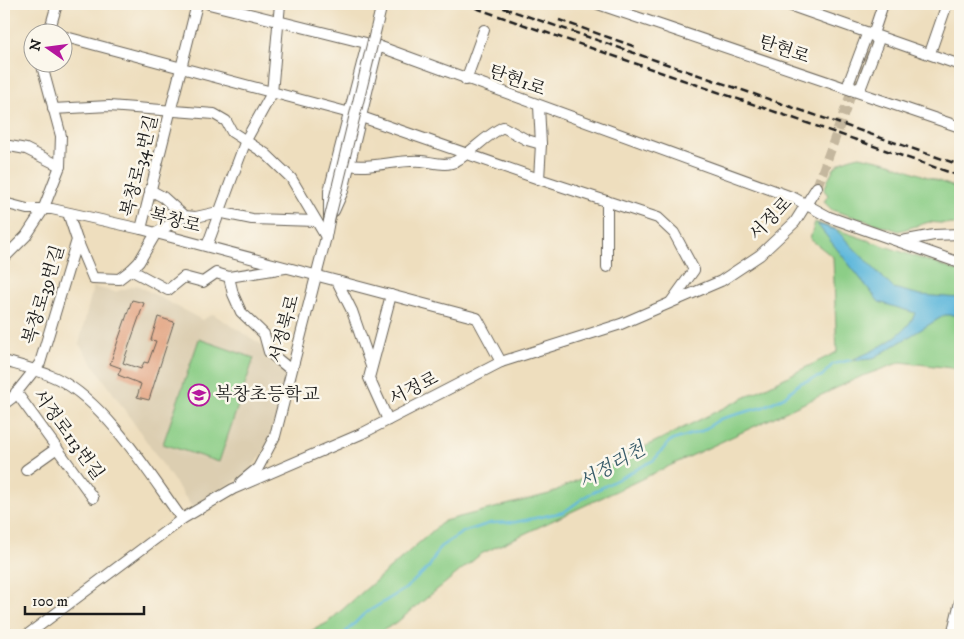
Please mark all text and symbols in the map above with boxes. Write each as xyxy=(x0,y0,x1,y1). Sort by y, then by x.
north arrow xyxy=(22,22,72,72)
street label: 탄현로 xyxy=(756,31,812,69)
text: N xyxy=(26,37,47,53)
street label: 탄현1로 xyxy=(486,61,548,101)
street label: 복창로34번길 xyxy=(117,113,163,219)
street label: 서정로 xyxy=(745,193,797,245)
street label: 복창로 xyxy=(147,204,203,238)
street label: 복창로39번길 xyxy=(18,243,70,347)
street label: 서정북로 xyxy=(265,293,305,365)
street label: 서정로 xyxy=(386,367,442,411)
school or university icon: 복창초등학교 xyxy=(187,383,211,407)
place label: 복창초등학교 xyxy=(215,384,320,406)
street label: 서정로113번길 xyxy=(28,385,108,485)
water label: 서정리천 xyxy=(574,437,651,494)
scale bar xyxy=(25,584,144,616)
text: 100 m xyxy=(32,592,68,611)

